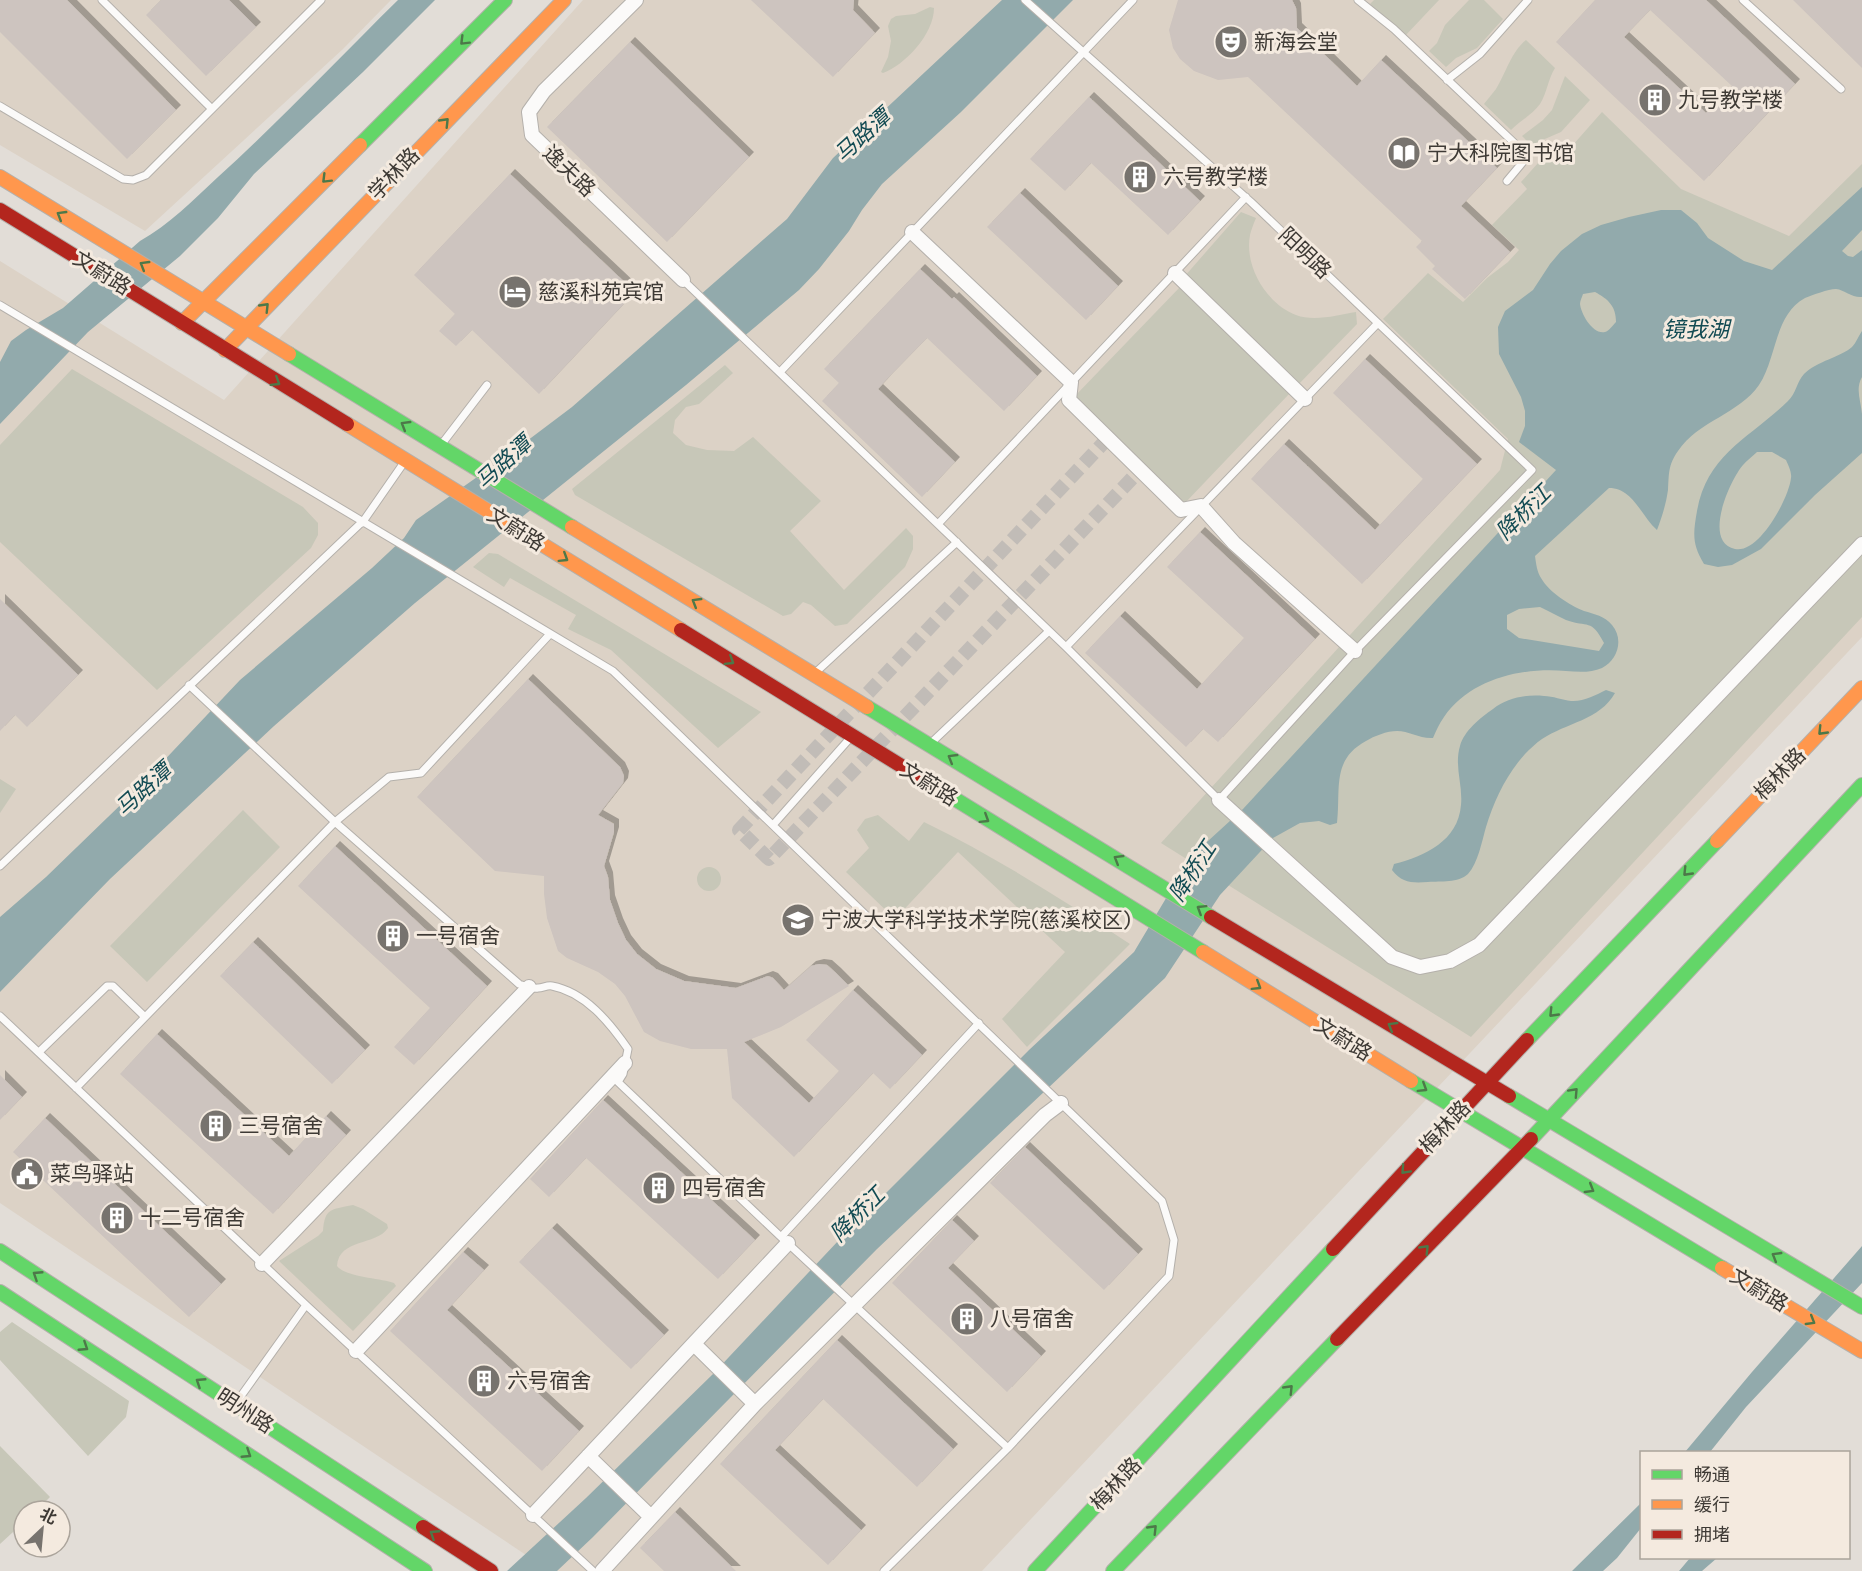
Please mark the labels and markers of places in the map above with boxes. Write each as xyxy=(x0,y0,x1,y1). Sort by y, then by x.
theatre icon: 新海会堂 xyxy=(1213,24,1249,60)
place label: 新海会堂 xyxy=(1254,28,1338,53)
building icon: 九号教学楼 xyxy=(1637,82,1673,118)
place label: 九号教学楼 xyxy=(1678,86,1783,111)
library icon: 宁大科院图书馆 xyxy=(1386,135,1422,171)
place label: 宁大科院图书馆 xyxy=(1427,139,1574,164)
building icon: 六号教学楼 xyxy=(1122,159,1158,195)
place label: 六号教学楼 xyxy=(1163,163,1268,188)
hotel icon: 慈溪科苑宾馆 xyxy=(497,274,533,310)
place label: 慈溪科苑宾馆 xyxy=(538,278,664,303)
school or university icon: 宁波大学科学技术学院(慈溪校区) xyxy=(780,902,816,938)
place label: 宁波大学科学技术学院(慈溪校区) xyxy=(821,906,1131,931)
building icon: 一号宿舍 xyxy=(375,918,411,954)
place label: 一号宿舍 xyxy=(416,922,500,947)
building icon: 三号宿舍 xyxy=(198,1108,234,1144)
place label: 三号宿舍 xyxy=(239,1112,323,1137)
public building icon: 菜鸟驿站 xyxy=(9,1156,45,1192)
place label: 菜鸟驿站 xyxy=(50,1160,134,1185)
building icon: 四号宿舍 xyxy=(641,1170,677,1206)
place label: 四号宿舍 xyxy=(682,1174,766,1199)
building icon: 十二号宿舍 xyxy=(99,1200,135,1236)
place label: 十二号宿舍 xyxy=(140,1204,245,1229)
building icon: 八号宿舍 xyxy=(949,1301,985,1337)
place label: 八号宿舍 xyxy=(990,1305,1074,1330)
building icon: 六号宿舍 xyxy=(466,1363,502,1399)
place label: 六号宿舍 xyxy=(507,1367,591,1392)

